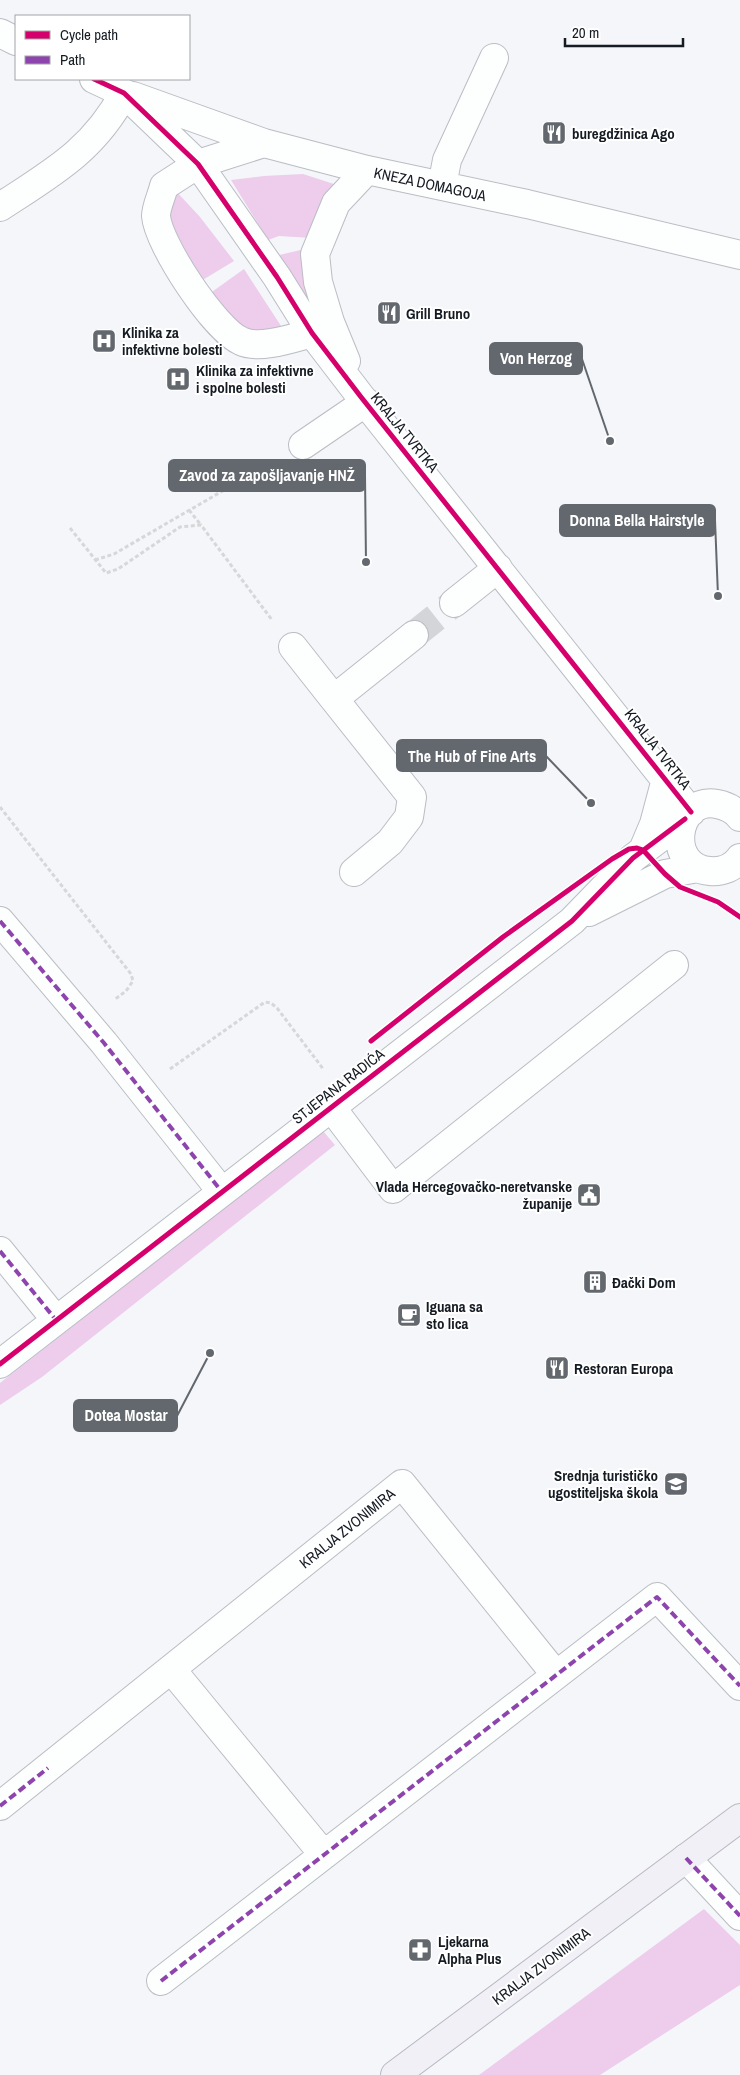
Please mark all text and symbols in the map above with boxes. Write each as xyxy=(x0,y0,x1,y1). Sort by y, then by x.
legend xyxy=(15,15,190,80)
scale bar xyxy=(565,15,682,47)
text: 20 m xyxy=(572,22,599,43)
text: Cycle path xyxy=(60,24,118,45)
text: Path xyxy=(60,49,85,70)
restaurant icon: buregdžinica Ago xyxy=(541,120,567,146)
place label: buregdžinica Ago xyxy=(572,123,675,144)
street label: KNEZA DOMAGOJA xyxy=(372,162,489,206)
restaurant icon: Grill Bruno xyxy=(376,300,402,326)
place label: Grill Bruno xyxy=(406,303,470,324)
place label: Klinika za infektivne bolesti xyxy=(122,322,223,360)
hospital icon: Klinika za infektivne bolesti xyxy=(91,328,117,354)
callout: Von Herzog xyxy=(490,343,582,374)
text: Von Herzog xyxy=(500,347,572,369)
place label: Klinika za infektivne i spolne bolesti xyxy=(196,360,314,398)
hospital icon: Klinika za infektivne i spolne bolesti xyxy=(165,366,191,392)
street label: KRALJA TVRTKA xyxy=(366,388,444,477)
callout: Zavod za zapošljavanje HNŽ xyxy=(169,460,365,491)
text: Zavod za zapošljavanje HNŽ xyxy=(179,464,355,486)
callout: Donna Bella Hairstyle xyxy=(560,505,715,536)
text: Donna Bella Hairstyle xyxy=(570,509,704,531)
street label: KRALJA TVRTKA xyxy=(620,704,697,794)
callout: The Hub of Fine Arts xyxy=(397,740,546,771)
text: The Hub of Fine Arts xyxy=(408,745,536,767)
street label: STJEPANA RADIĆA xyxy=(287,1043,389,1129)
place label: Vlada Hercegovačko-neretvanske županije xyxy=(376,1176,572,1214)
public building icon: Vlada Hercegovačko-neretvanske županije xyxy=(576,1182,602,1208)
building icon: Đački Dom xyxy=(582,1269,608,1295)
place label: Đački Dom xyxy=(612,1272,676,1293)
place label: Iguana sa sto lica xyxy=(426,1296,483,1334)
cafe icon: Iguana sa sto lica xyxy=(396,1302,422,1328)
restaurant icon: Restoran Europa xyxy=(544,1355,570,1381)
place label: Restoran Europa xyxy=(574,1358,673,1379)
callout: Dotea Mostar xyxy=(74,1400,177,1431)
text: Dotea Mostar xyxy=(84,1404,168,1426)
place label: Srednja turističko ugostiteljska škola xyxy=(548,1465,658,1503)
school or university icon: Srednja turističko ugostiteljska škola xyxy=(663,1471,689,1497)
street label: KRALJA ZVONIMIRA xyxy=(295,1482,400,1573)
street label: KRALJA ZVONIMIRA xyxy=(488,1922,595,2010)
place label: Ljekarna Alpha Plus xyxy=(438,1931,502,1969)
pharmacy icon: Ljekarna Alpha Plus xyxy=(407,1937,433,1963)

